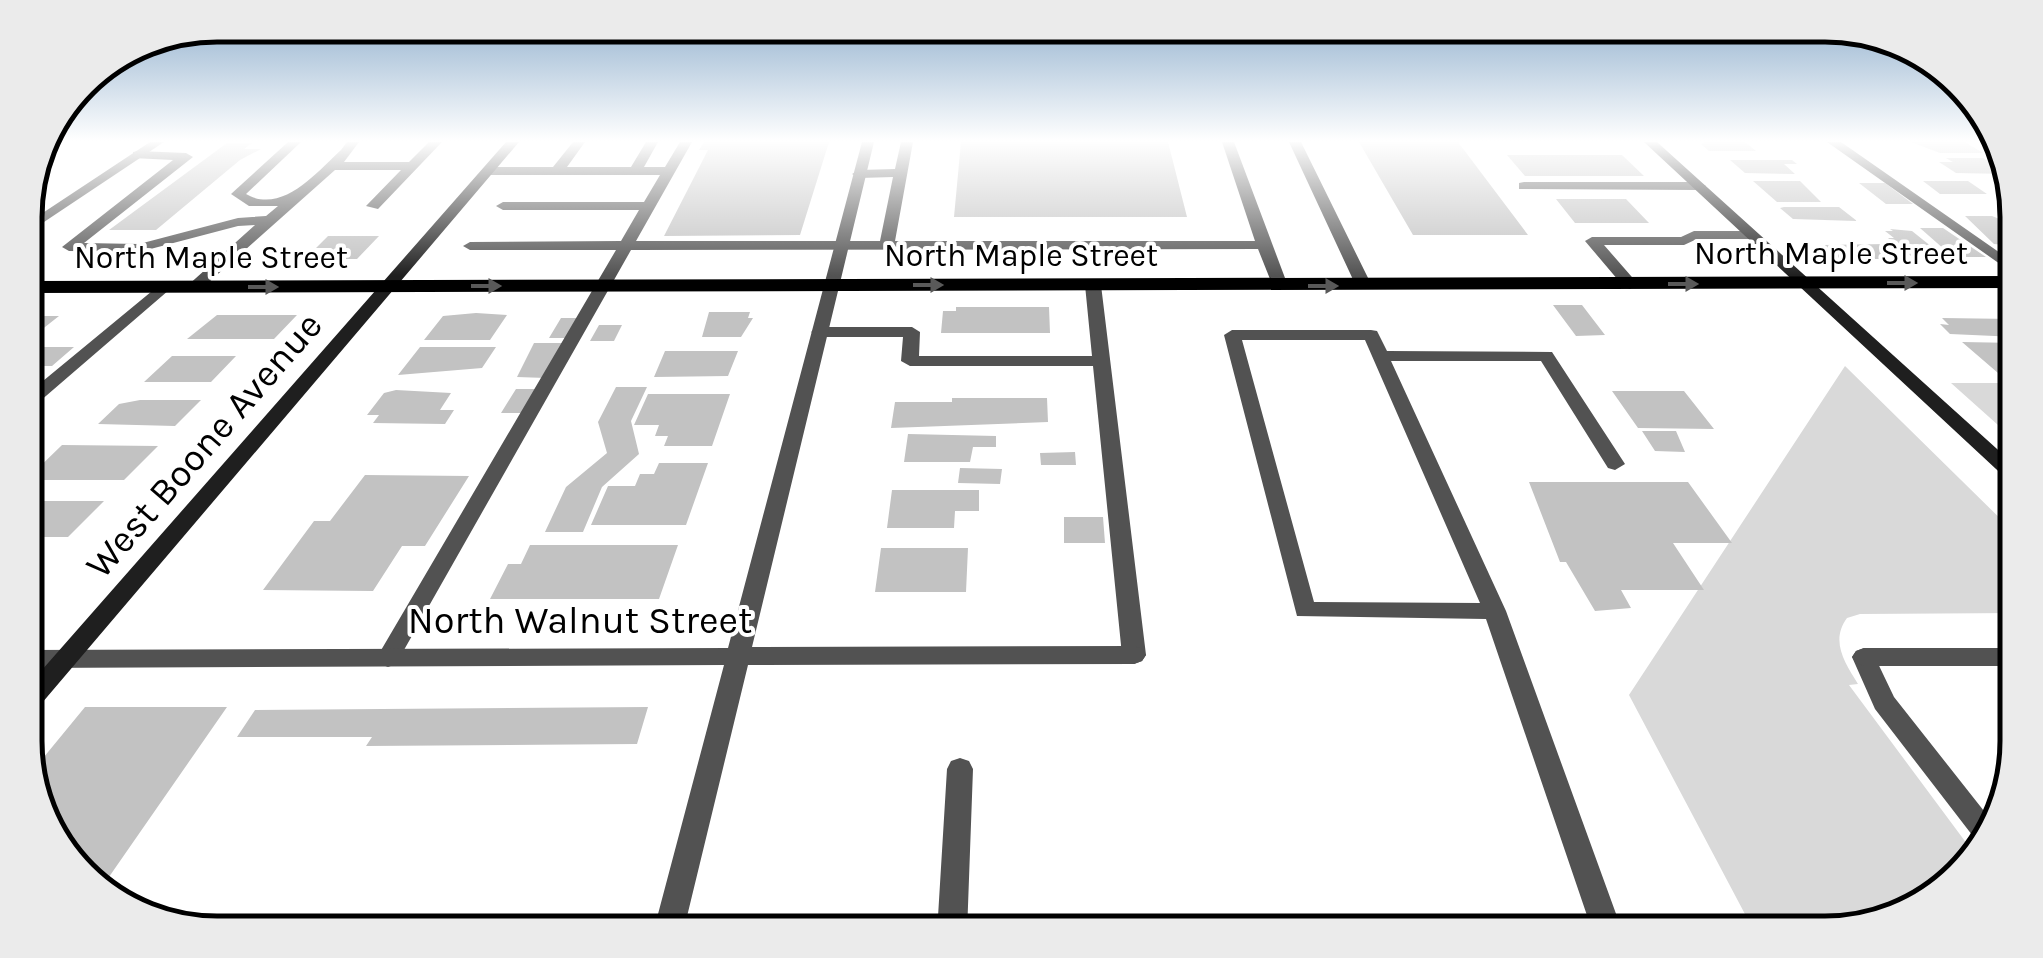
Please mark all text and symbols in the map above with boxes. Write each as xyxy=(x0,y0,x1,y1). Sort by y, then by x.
street label: North Maple Street xyxy=(1694,235,1968,272)
street label: North Maple Street xyxy=(884,237,1158,274)
street label: North Maple Street xyxy=(74,239,348,276)
one-way arrow xyxy=(1887,275,1919,291)
one-way arrow xyxy=(1667,276,1699,292)
one-way arrow xyxy=(912,277,944,293)
one-way arrow xyxy=(470,278,502,294)
one-way arrow xyxy=(1307,278,1339,294)
one-way arrow xyxy=(248,279,280,295)
street label: West Boone Avenue xyxy=(76,303,332,587)
street label: North Walnut Street xyxy=(408,598,752,643)

